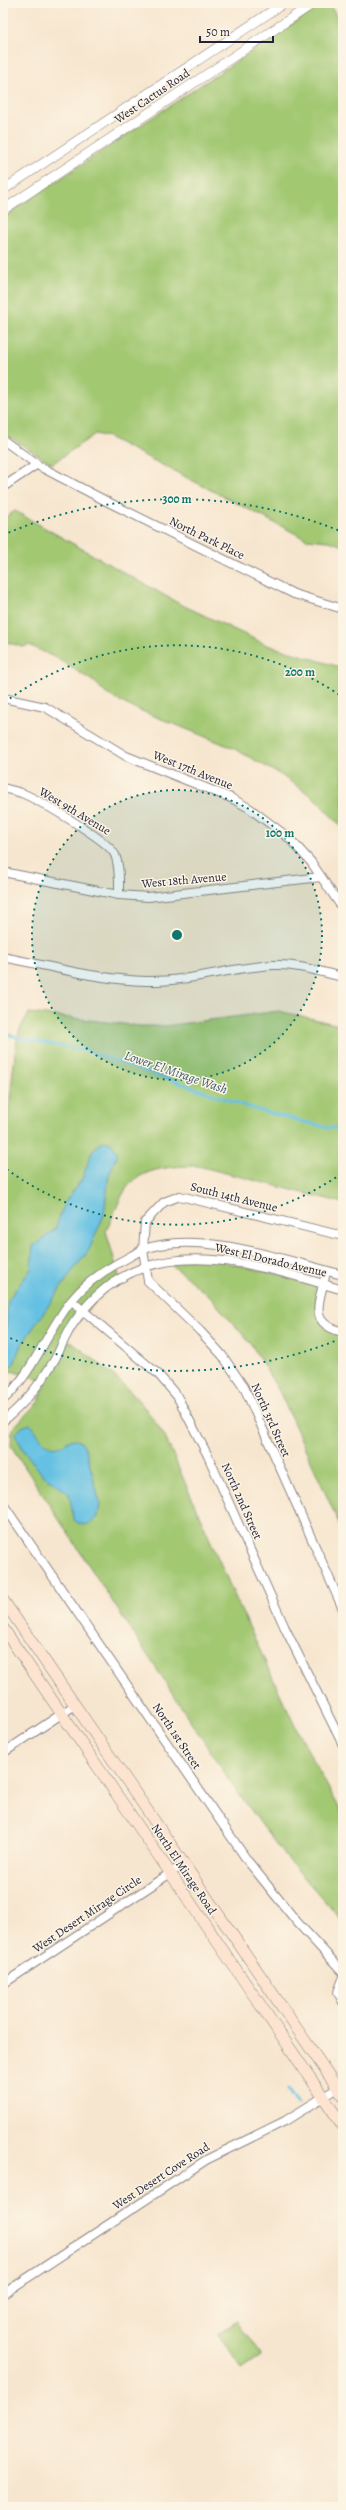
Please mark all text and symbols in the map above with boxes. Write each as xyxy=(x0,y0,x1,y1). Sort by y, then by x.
scale bar xyxy=(200,18,273,44)
text: 50 m xyxy=(206,24,230,40)
street label: West Cactus Road xyxy=(110,65,193,128)
text: 300 m xyxy=(162,491,192,507)
street label: North Park Place xyxy=(167,513,247,563)
text: 200 m xyxy=(285,664,315,680)
street label: West 17th Avenue xyxy=(150,746,235,793)
street label: West 9th Avenue xyxy=(35,783,114,839)
text: 100 m xyxy=(266,825,294,841)
street label: West 18th Avenue xyxy=(140,868,227,892)
centre of rings xyxy=(170,928,184,942)
water label: Lower El Mirage Wash xyxy=(122,1046,230,1098)
street label: South 14th Avenue xyxy=(189,1178,279,1216)
street label: West El Dorado Avenue xyxy=(213,1239,328,1281)
street label: North 3rd Street xyxy=(248,1380,294,1460)
street label: North 2nd Street xyxy=(218,1460,266,1542)
street label: North 1st Street xyxy=(149,1700,205,1772)
street label: North El Mirage Road xyxy=(148,1820,221,1918)
street label: West Desert Mirage Circle xyxy=(29,1872,144,1957)
street label: West Desert Cove Road xyxy=(109,2138,213,2214)

